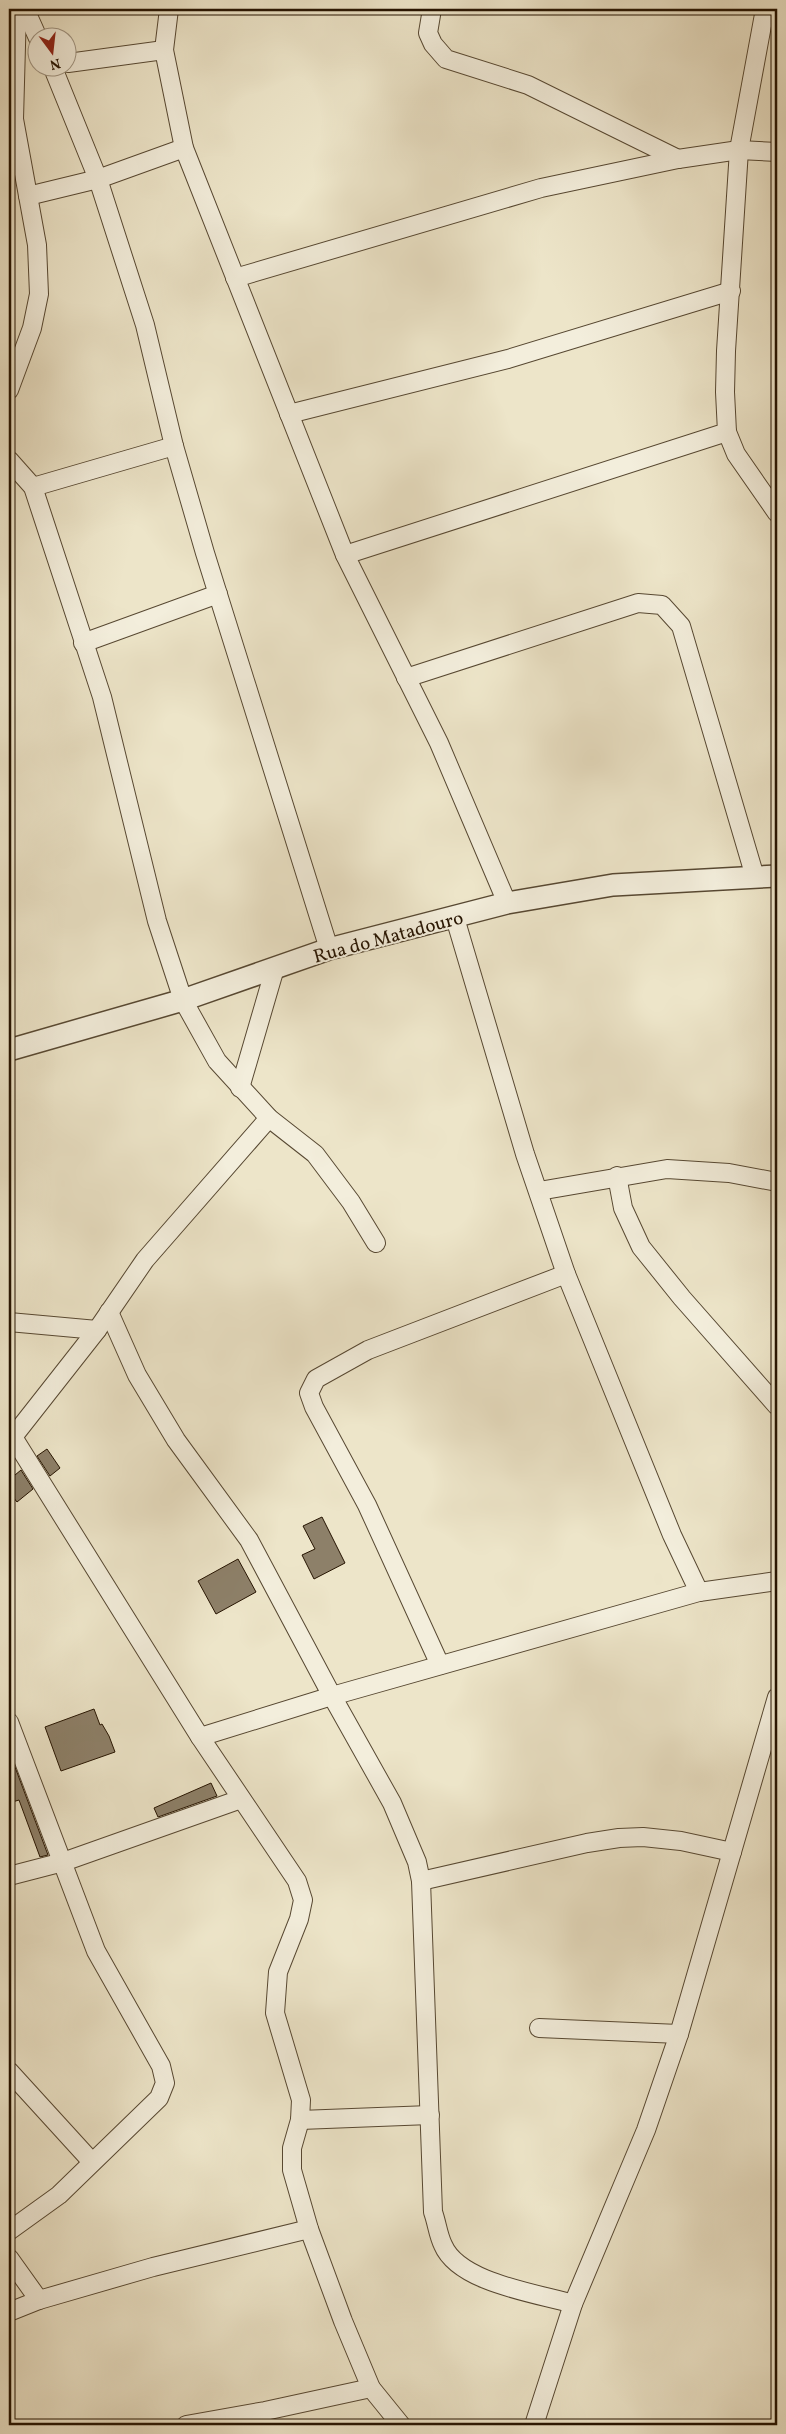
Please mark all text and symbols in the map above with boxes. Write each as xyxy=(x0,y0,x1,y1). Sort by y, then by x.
north arrow xyxy=(28,28,78,78)
text: N xyxy=(48,53,62,74)
street label: Rua do Matadouro xyxy=(311,905,466,970)

